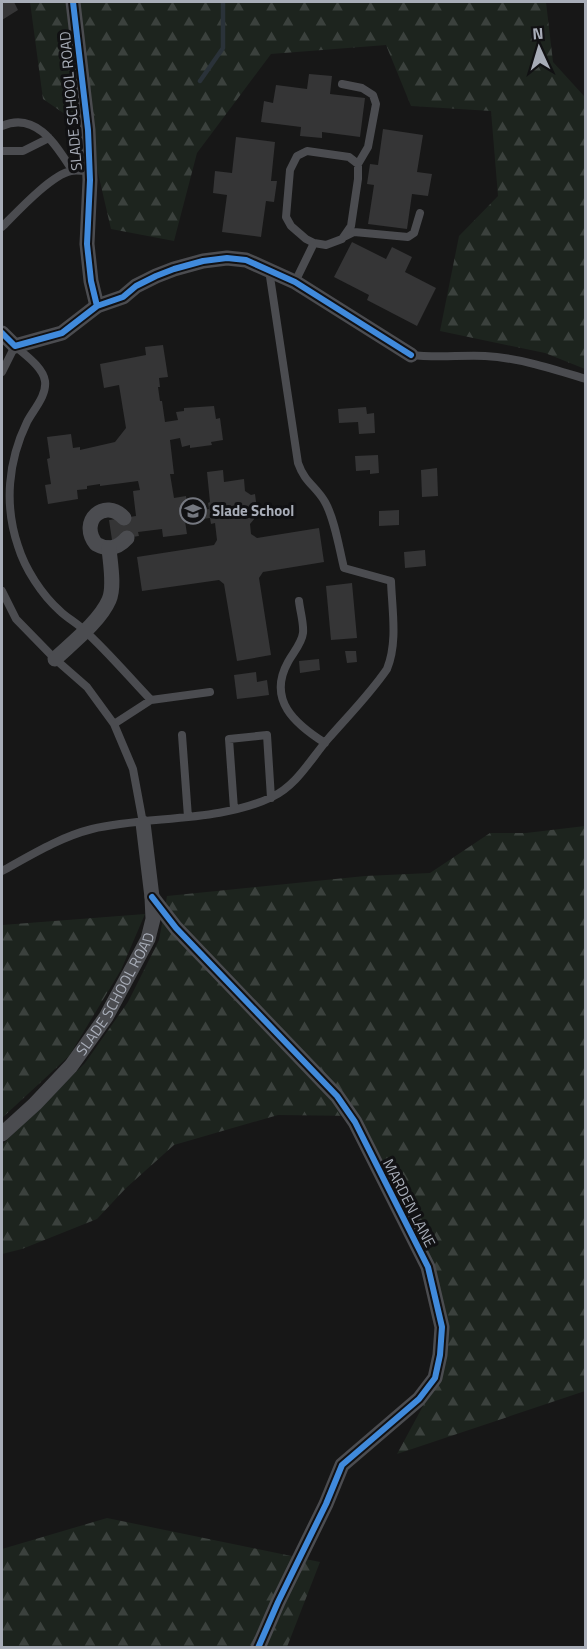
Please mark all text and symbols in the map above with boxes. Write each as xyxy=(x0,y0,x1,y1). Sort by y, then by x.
north arrow xyxy=(509,18,569,78)
text: N xyxy=(532,21,544,45)
street label: SLADE SCHOOL ROAD xyxy=(53,30,88,172)
school or university icon: Slade School xyxy=(178,496,208,526)
place label: Slade School xyxy=(212,499,294,522)
street label: SLADE SCHOOL ROAD xyxy=(70,930,160,1060)
street label: MARDEN LANE xyxy=(377,1154,442,1251)

